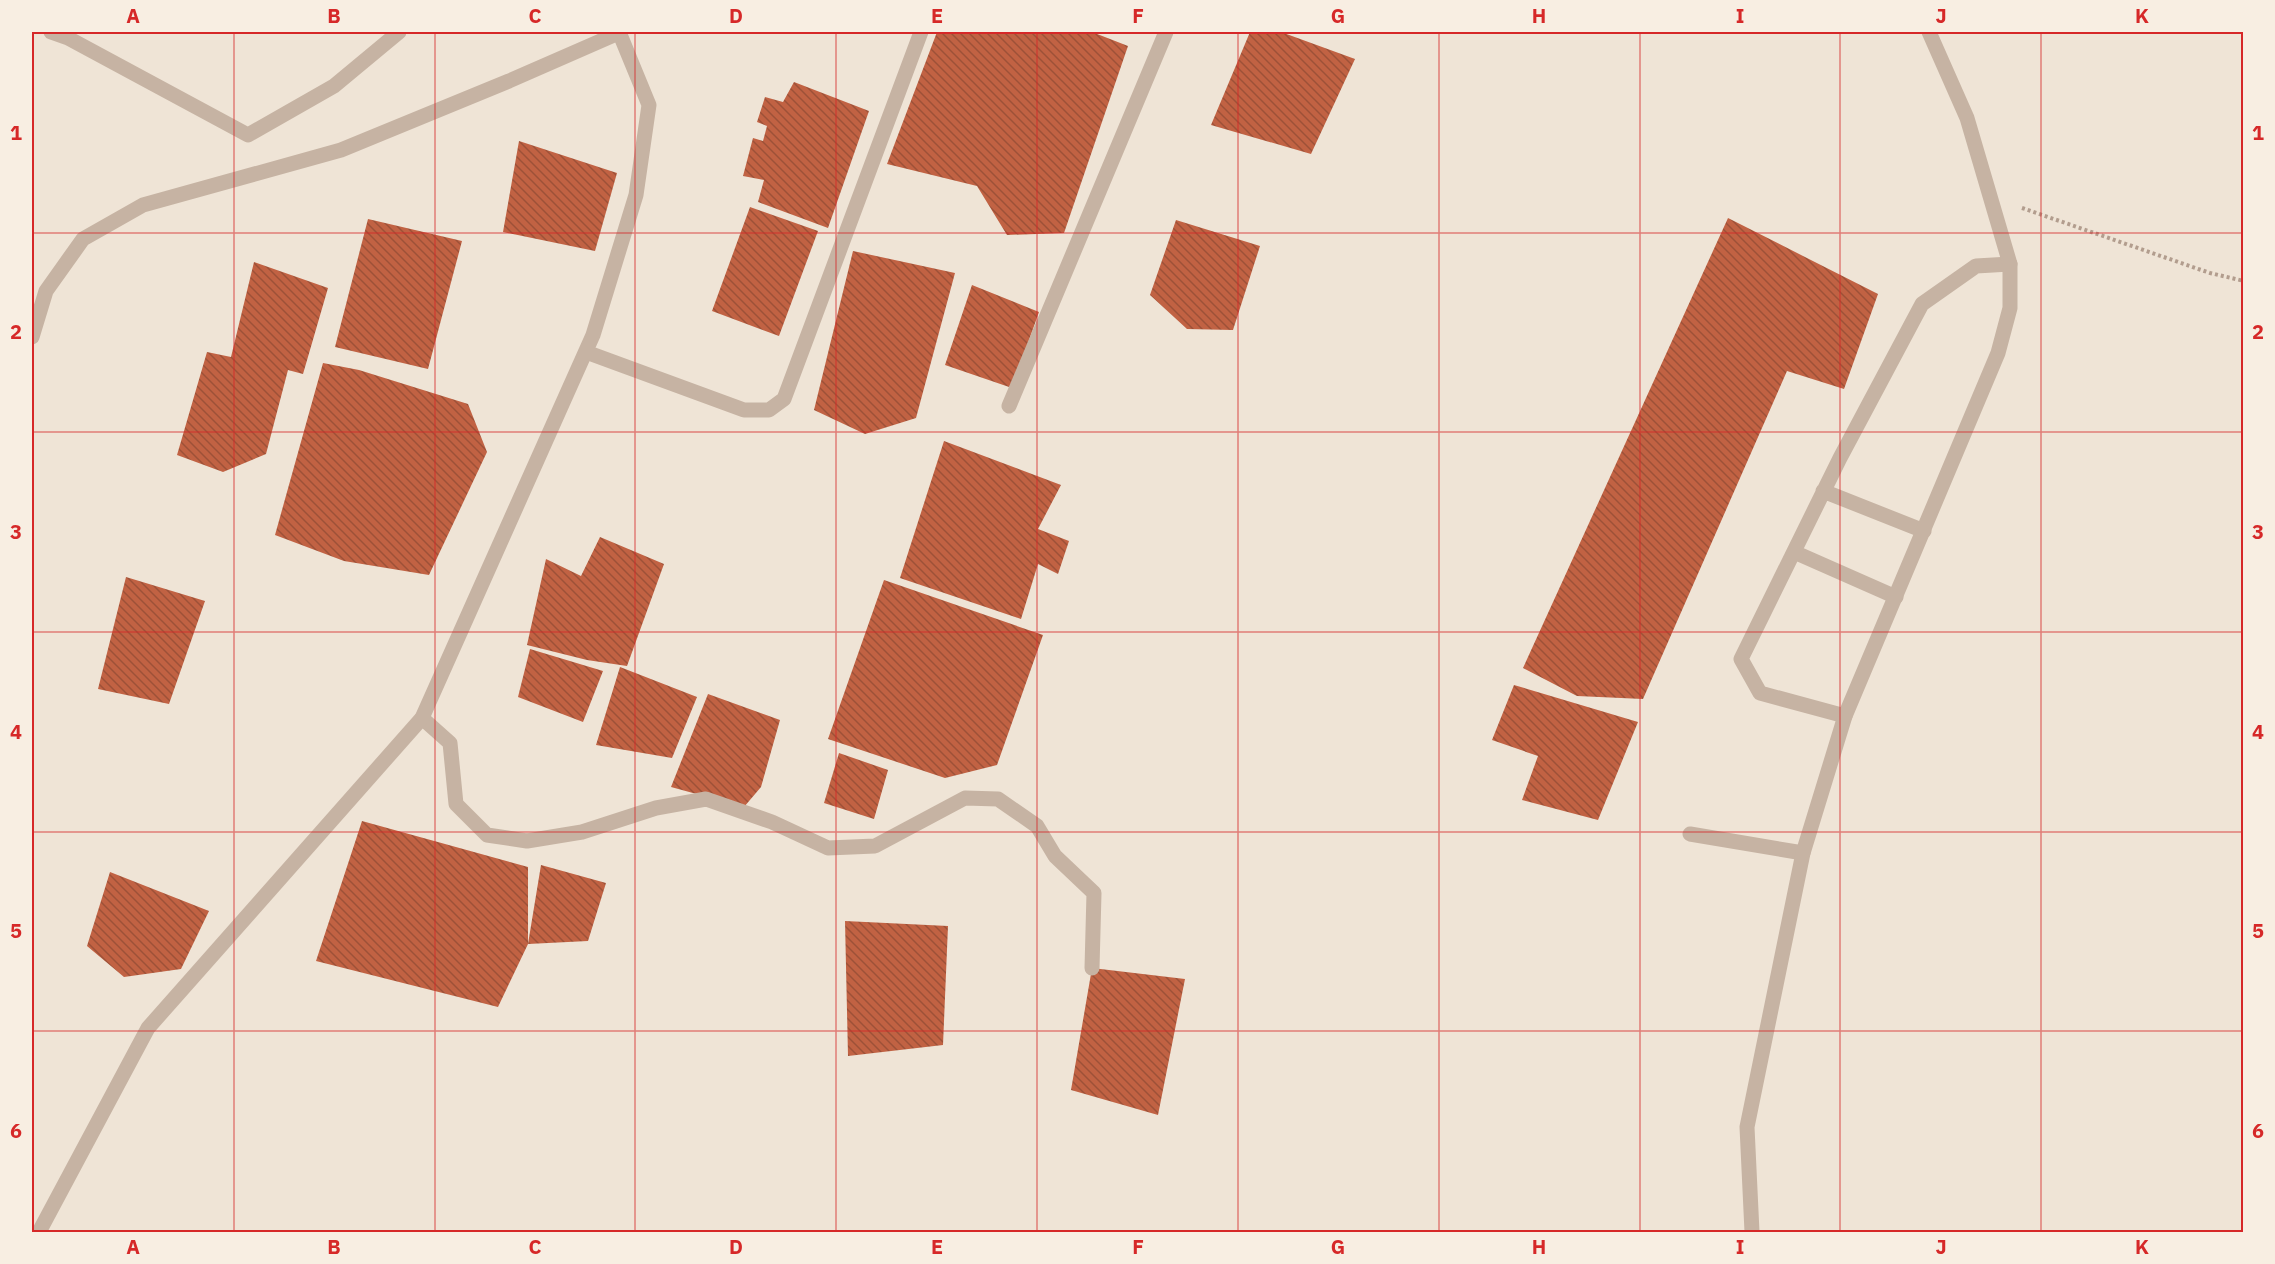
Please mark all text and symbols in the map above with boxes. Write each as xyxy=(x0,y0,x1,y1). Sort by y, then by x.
text: A xyxy=(126,2,140,29)
text: B xyxy=(327,2,341,29)
text: C xyxy=(528,2,542,29)
text: D xyxy=(729,2,743,29)
text: E xyxy=(931,2,943,29)
text: F xyxy=(1132,2,1144,29)
text: G xyxy=(1331,2,1345,29)
text: H xyxy=(1532,2,1546,29)
text: I xyxy=(1736,2,1744,29)
text: J xyxy=(1935,2,1947,29)
text: K xyxy=(2135,2,2149,29)
text: 1 xyxy=(10,119,22,146)
text: 1 xyxy=(2252,119,2264,146)
text: 2 xyxy=(10,318,22,345)
text: 2 xyxy=(2252,318,2264,345)
text: 3 xyxy=(10,518,22,545)
text: 3 xyxy=(2252,518,2264,545)
text: 4 xyxy=(10,718,22,745)
text: 4 xyxy=(2252,718,2264,745)
text: 5 xyxy=(10,917,22,944)
text: 5 xyxy=(2252,917,2264,944)
text: 6 xyxy=(10,1117,22,1144)
text: 6 xyxy=(2252,1117,2264,1144)
text: A xyxy=(126,1233,140,1260)
text: B xyxy=(327,1233,341,1260)
text: C xyxy=(528,1233,542,1260)
text: D xyxy=(729,1233,743,1260)
text: E xyxy=(931,1233,943,1260)
text: F xyxy=(1132,1233,1144,1260)
text: G xyxy=(1331,1233,1345,1260)
text: H xyxy=(1532,1233,1546,1260)
text: I xyxy=(1736,1233,1744,1260)
text: J xyxy=(1935,1233,1947,1260)
text: K xyxy=(2135,1233,2149,1260)

